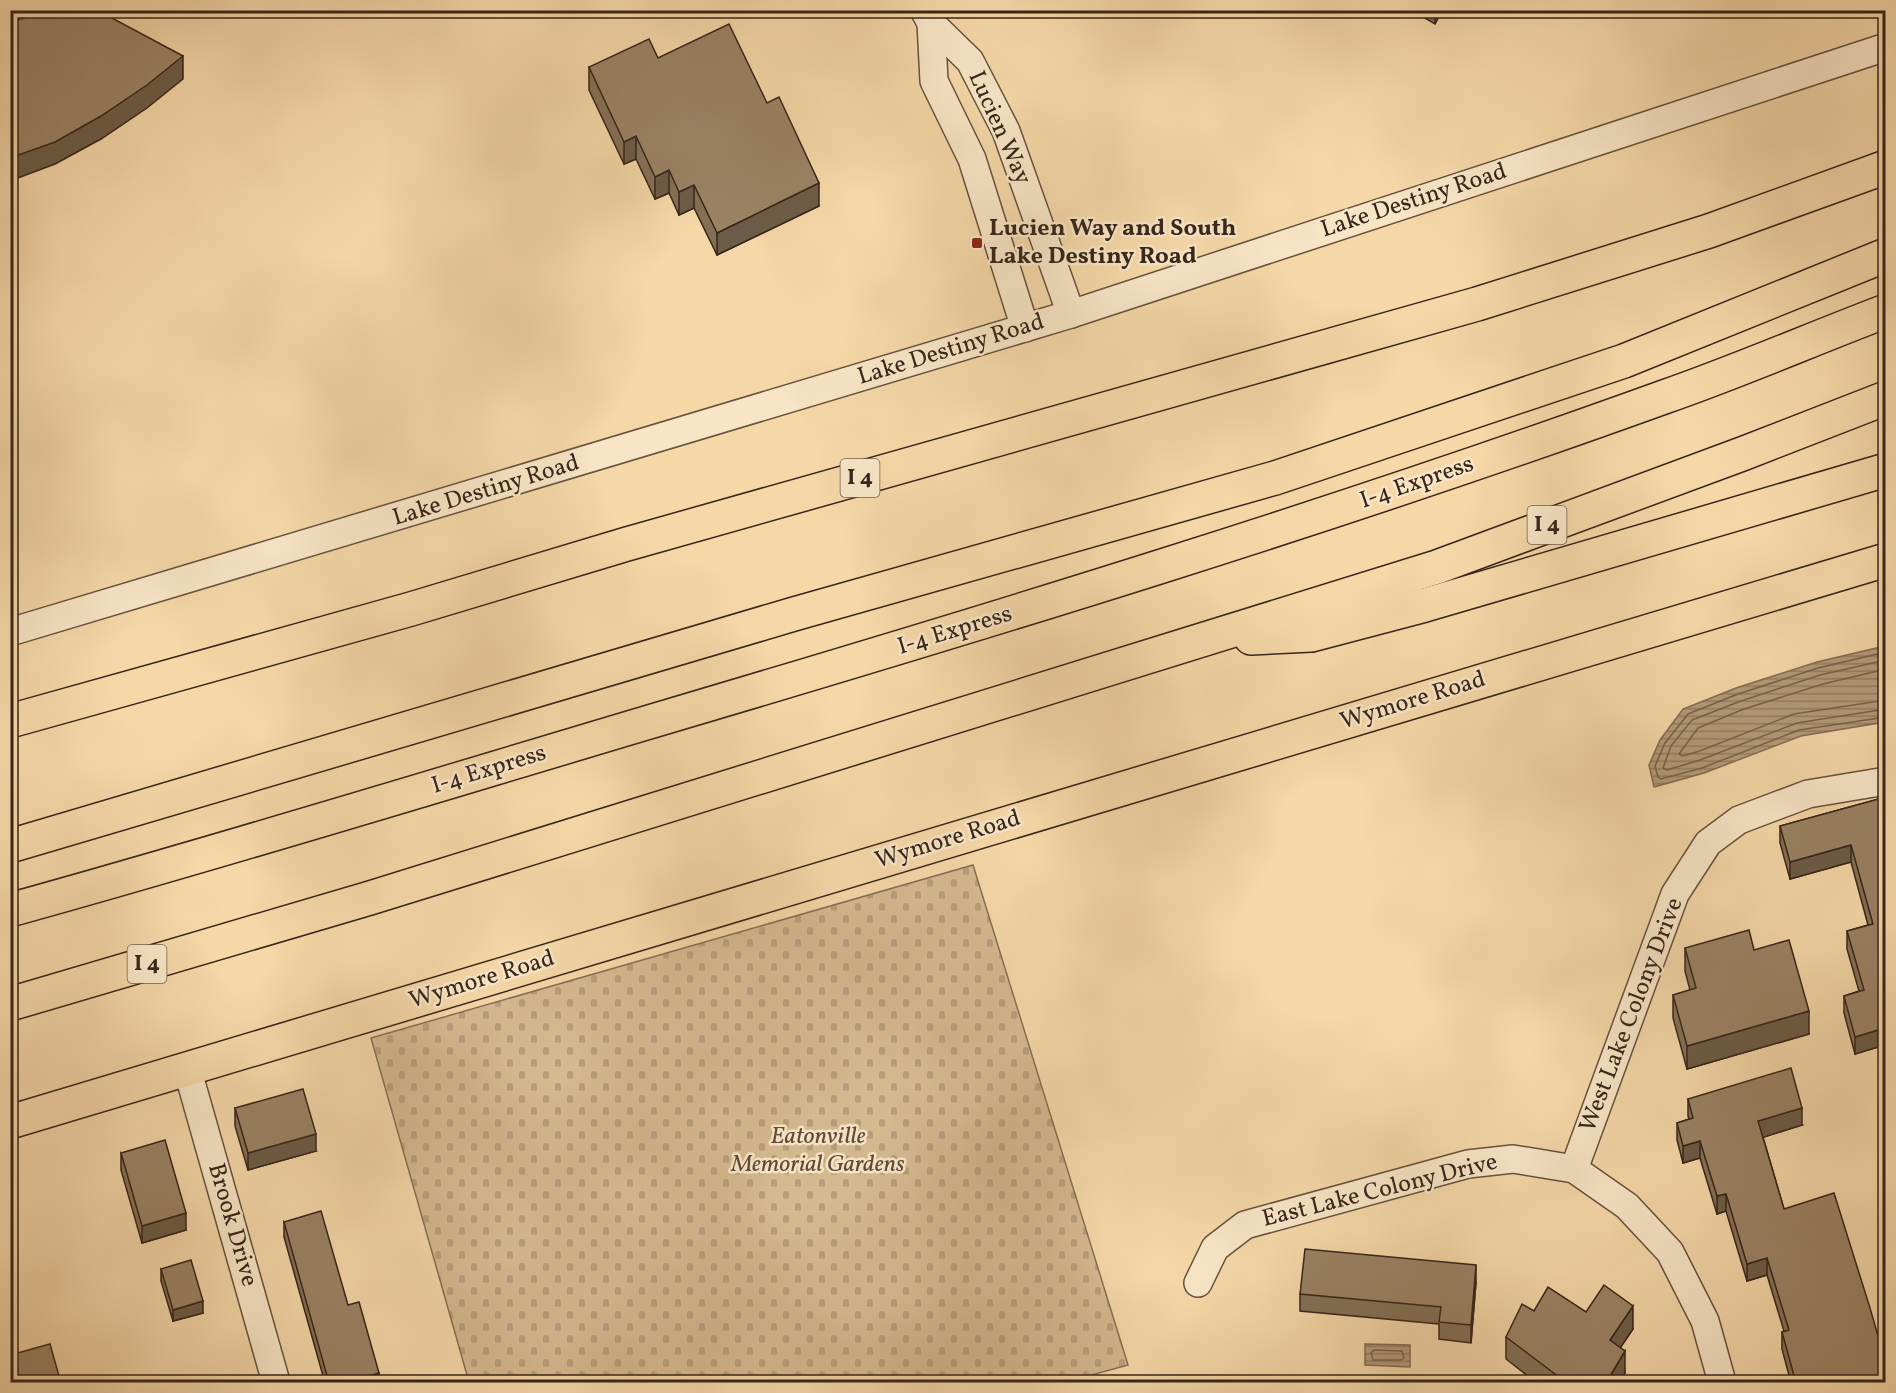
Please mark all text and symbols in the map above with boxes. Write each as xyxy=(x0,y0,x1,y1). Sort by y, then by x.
street label: Lucien Way xyxy=(959,66,1039,190)
street label: Lake Destiny Road xyxy=(1317,155,1511,247)
place label: Lucien Way and South Lake Destiny Road xyxy=(989,212,1236,274)
marker: Lucien Way and South Lake Destiny Road xyxy=(970,236,984,250)
street label: Lake Destiny Road xyxy=(853,305,1049,395)
street label: Lake Destiny Road xyxy=(388,446,584,536)
street label: I-4 Express xyxy=(1355,448,1479,518)
road number: I 4 xyxy=(840,459,880,497)
road number: I 4 xyxy=(1528,506,1566,544)
street label: I-4 Express xyxy=(893,597,1017,665)
street label: Wymore Road xyxy=(1336,663,1490,739)
street label: I-4 Express xyxy=(427,736,551,804)
street label: Wymore Road xyxy=(871,802,1025,878)
street label: West Lake Colony Drive xyxy=(1572,893,1692,1137)
street label: Wymore Road xyxy=(405,942,559,1018)
road number: I 4 xyxy=(128,945,166,983)
park label: Eatonville Memorial Gardens xyxy=(730,1120,905,1182)
street label: East Lake Colony Drive xyxy=(1259,1145,1501,1237)
street label: Brook Drive xyxy=(198,1159,266,1291)

